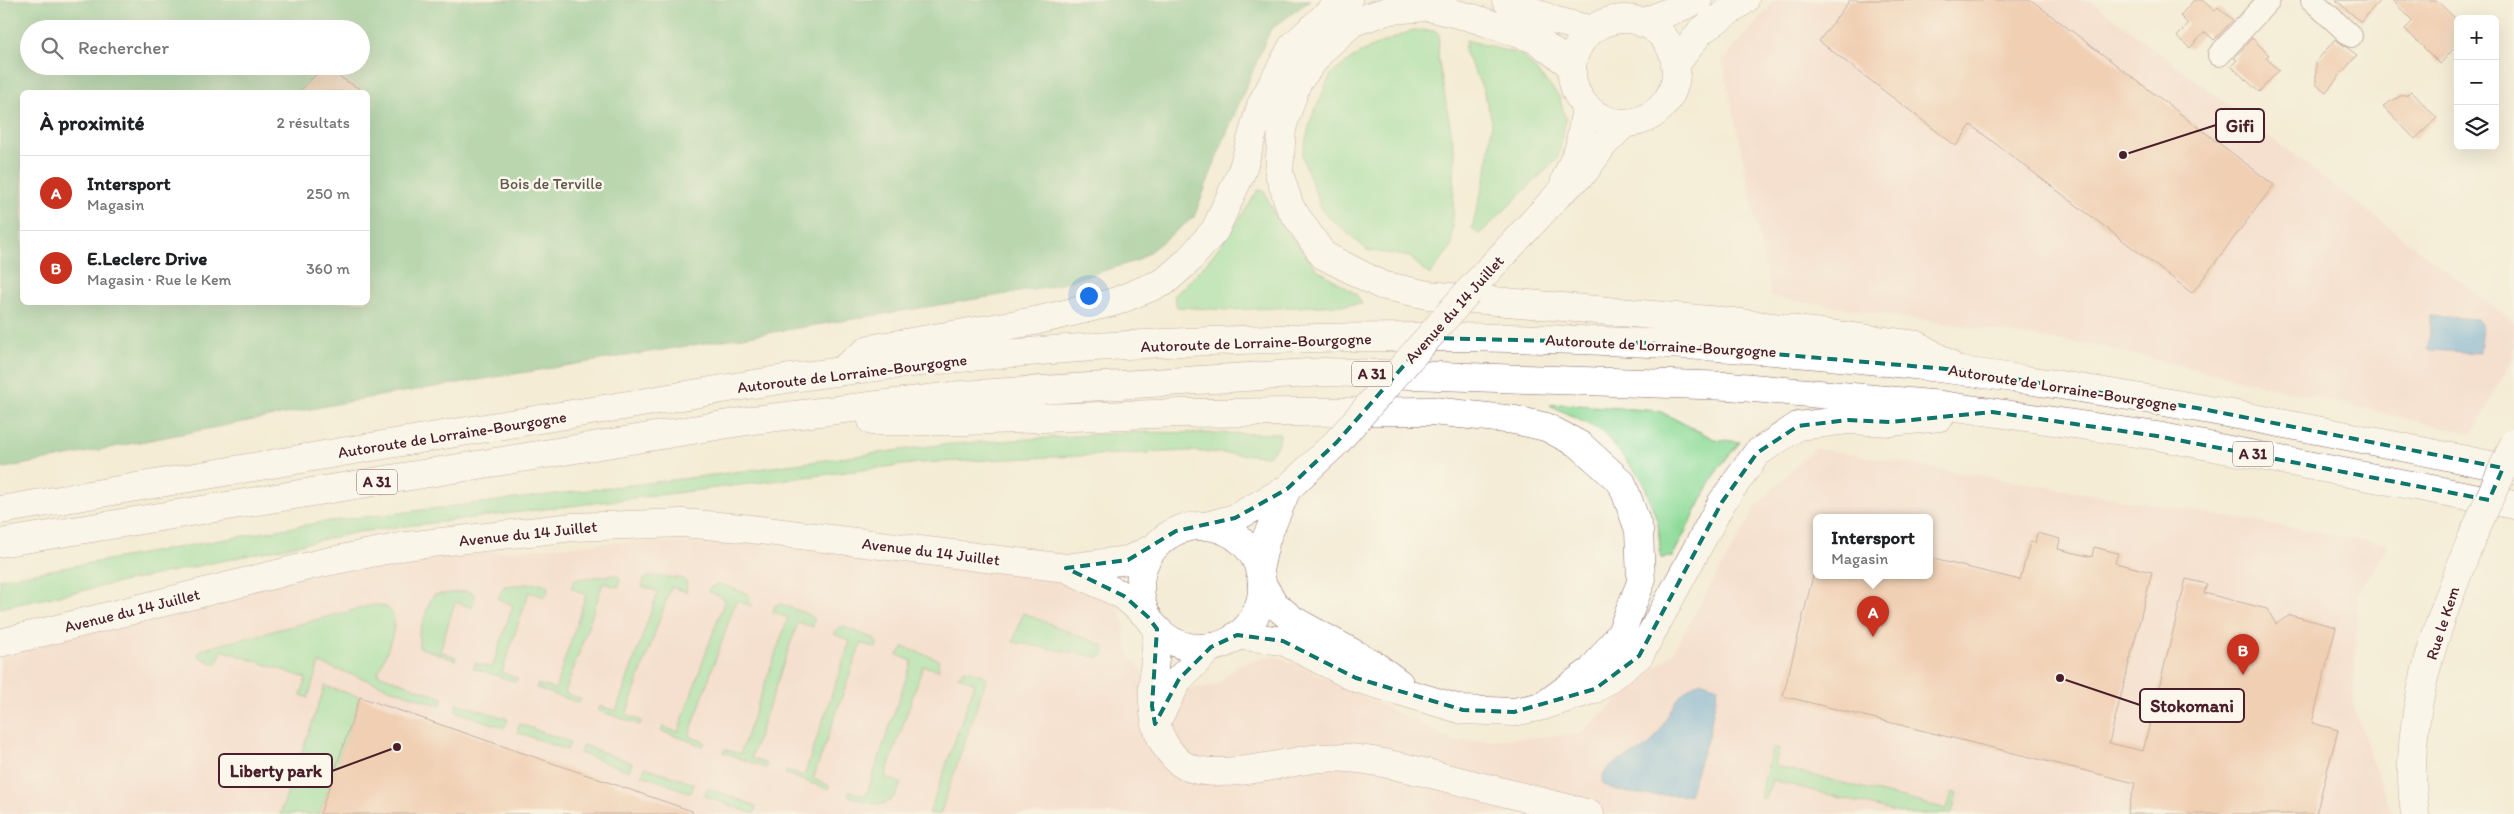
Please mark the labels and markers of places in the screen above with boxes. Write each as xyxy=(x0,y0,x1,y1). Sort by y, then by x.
callout: Gifi xyxy=(2216,109,2264,142)
pin: A xyxy=(1857,596,1889,637)
pin: B xyxy=(2227,634,2259,675)
callout: Stokomani xyxy=(2140,689,2244,722)
callout: Liberty park xyxy=(219,754,332,787)

